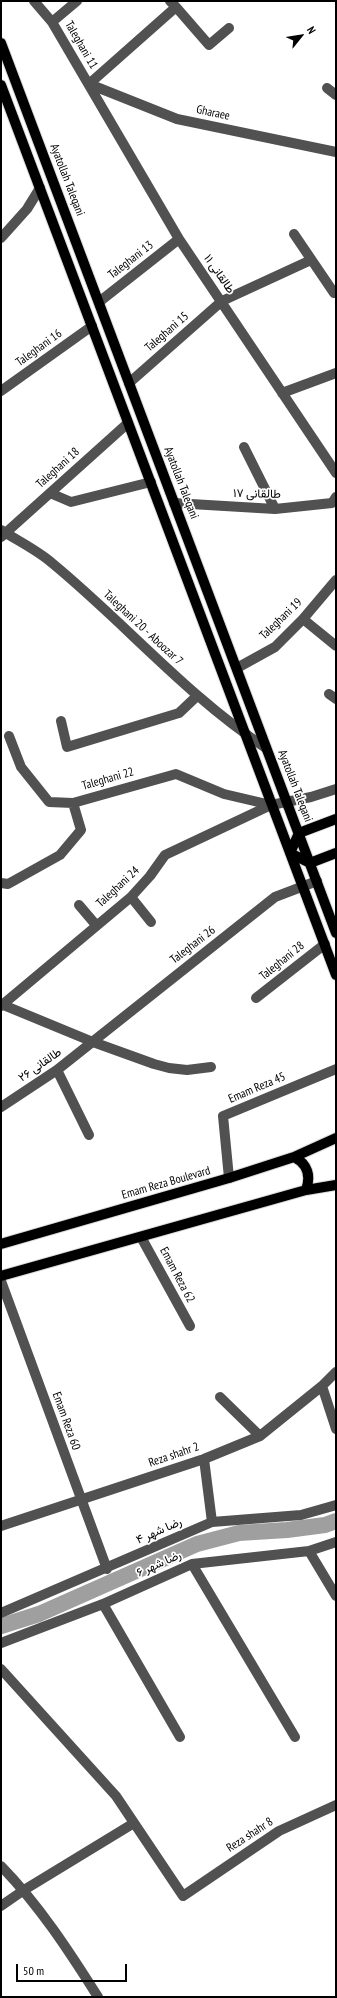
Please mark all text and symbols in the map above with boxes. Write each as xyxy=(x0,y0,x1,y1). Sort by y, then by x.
north arrow xyxy=(281,16,321,56)
street label: Taleghani 11 xyxy=(61,18,101,72)
text: N xyxy=(304,24,319,36)
street label: Gharaee xyxy=(195,102,231,124)
street label: Ayatollah Taleqani xyxy=(47,142,87,218)
street label: Taleghani 13 xyxy=(106,238,156,282)
street label: طالقانی ۱۱ xyxy=(200,252,238,296)
street label: Taleghani 15 xyxy=(142,309,192,355)
street label: Taleghani 16 xyxy=(13,327,65,369)
street label: Taleghani 18 xyxy=(33,445,83,491)
street label: Ayatollah Taleqani xyxy=(161,445,201,521)
street label: طالقانی ۱۷ xyxy=(233,486,281,502)
street label: Taleghani 20 - Aboozar 7 xyxy=(100,588,186,668)
street label: Taleghani 19 xyxy=(257,595,305,643)
street label: Ayatollah Taleqani xyxy=(275,748,315,824)
street label: Taleghani 22 xyxy=(80,765,136,793)
street label: Taleghani 24 xyxy=(94,864,142,910)
street label: Taleghani 26 xyxy=(168,923,218,967)
street label: Taleghani 28 xyxy=(257,939,307,983)
street label: طالقانی ۲۶ xyxy=(16,1045,64,1085)
street label: Emam Reza 45 xyxy=(226,1070,288,1106)
street label: Emam Reza Boulevard xyxy=(120,1163,212,1203)
street label: Emam Reza 62 xyxy=(156,1245,198,1305)
street label: Emam Reza 60 xyxy=(49,1390,83,1452)
street label: Reza shahr 2 xyxy=(147,1440,201,1470)
street label: رضا شهر ۴ xyxy=(134,1515,184,1547)
street label: رضا شهر ۶ xyxy=(134,1548,184,1580)
street label: Reza shahr 8 xyxy=(224,1815,276,1855)
scale bar xyxy=(18,1956,129,1982)
text: 50 m xyxy=(23,1963,44,1978)

